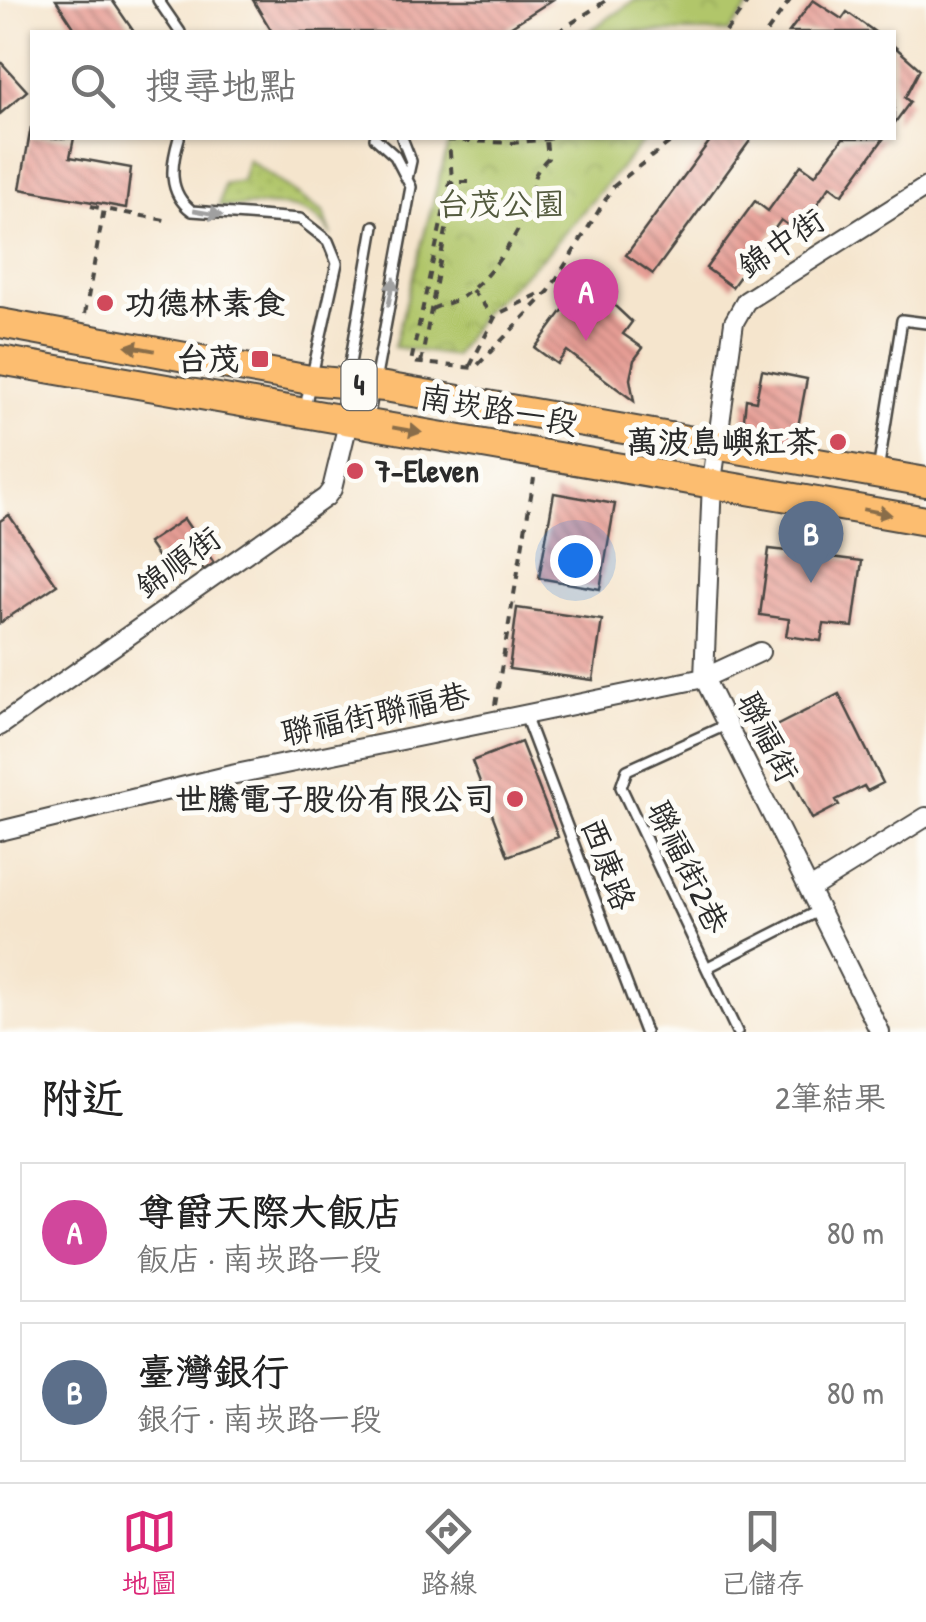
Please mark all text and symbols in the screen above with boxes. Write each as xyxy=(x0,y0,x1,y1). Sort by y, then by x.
search box xyxy=(30,30,896,140)
icon: search xyxy=(65,58,120,113)
text: 搜尋地點 xyxy=(145,59,297,111)
park label: 台茂公園 xyxy=(437,182,565,225)
street label: 錦中街 xyxy=(729,198,833,287)
one-way arrow xyxy=(193,206,224,221)
pin: A xyxy=(554,258,618,341)
one-way arrow xyxy=(384,276,399,307)
place label: 功德林素食 xyxy=(125,281,285,324)
marker: 功德林素食 xyxy=(94,292,116,314)
place label: 台茂 xyxy=(176,337,240,380)
one-way arrow xyxy=(124,340,155,356)
marker: 台茂 xyxy=(249,348,271,370)
road number: 4 xyxy=(342,360,376,410)
street label: 南崁路一段 xyxy=(417,374,582,445)
place label: 萬波島嶼紅茶 xyxy=(626,420,818,463)
one-way arrow xyxy=(391,423,423,438)
marker: 萬波島嶼紅茶 xyxy=(827,431,849,453)
place label: 7-Eleven xyxy=(375,449,479,492)
marker: 7-Eleven xyxy=(344,460,366,482)
pin: B xyxy=(778,500,844,583)
one-way arrow xyxy=(862,504,893,520)
street label: 錦順街 xyxy=(126,516,229,607)
your location xyxy=(550,535,601,586)
street label: 聯福街聯福巷 xyxy=(277,673,473,755)
street label: 聯福街 xyxy=(727,684,809,789)
place label: 世騰電子股份有限公司 xyxy=(175,777,495,820)
marker: 世騰電子股份有限公司 xyxy=(504,788,526,810)
street label: 聯福街2巷 xyxy=(638,793,739,940)
street label: 西康路 xyxy=(571,811,646,916)
text: 附近 xyxy=(40,1069,124,1126)
text: 2筆結果 xyxy=(775,1076,886,1119)
text: 尊爵天際大飯店 xyxy=(137,1185,403,1237)
text: A xyxy=(67,1211,82,1254)
text: 80 m xyxy=(827,1211,884,1254)
text: 飯店 · 南崁路一段 xyxy=(137,1237,382,1280)
text: 臺灣銀行 xyxy=(137,1345,289,1397)
text: B xyxy=(66,1371,83,1414)
text: 80 m xyxy=(827,1371,884,1414)
text: 銀行 · 南崁路一段 xyxy=(137,1397,382,1440)
tab: 地圖 xyxy=(122,1504,178,1602)
tab: 路線 xyxy=(421,1504,477,1602)
tab: 已儲存 xyxy=(720,1504,804,1602)

